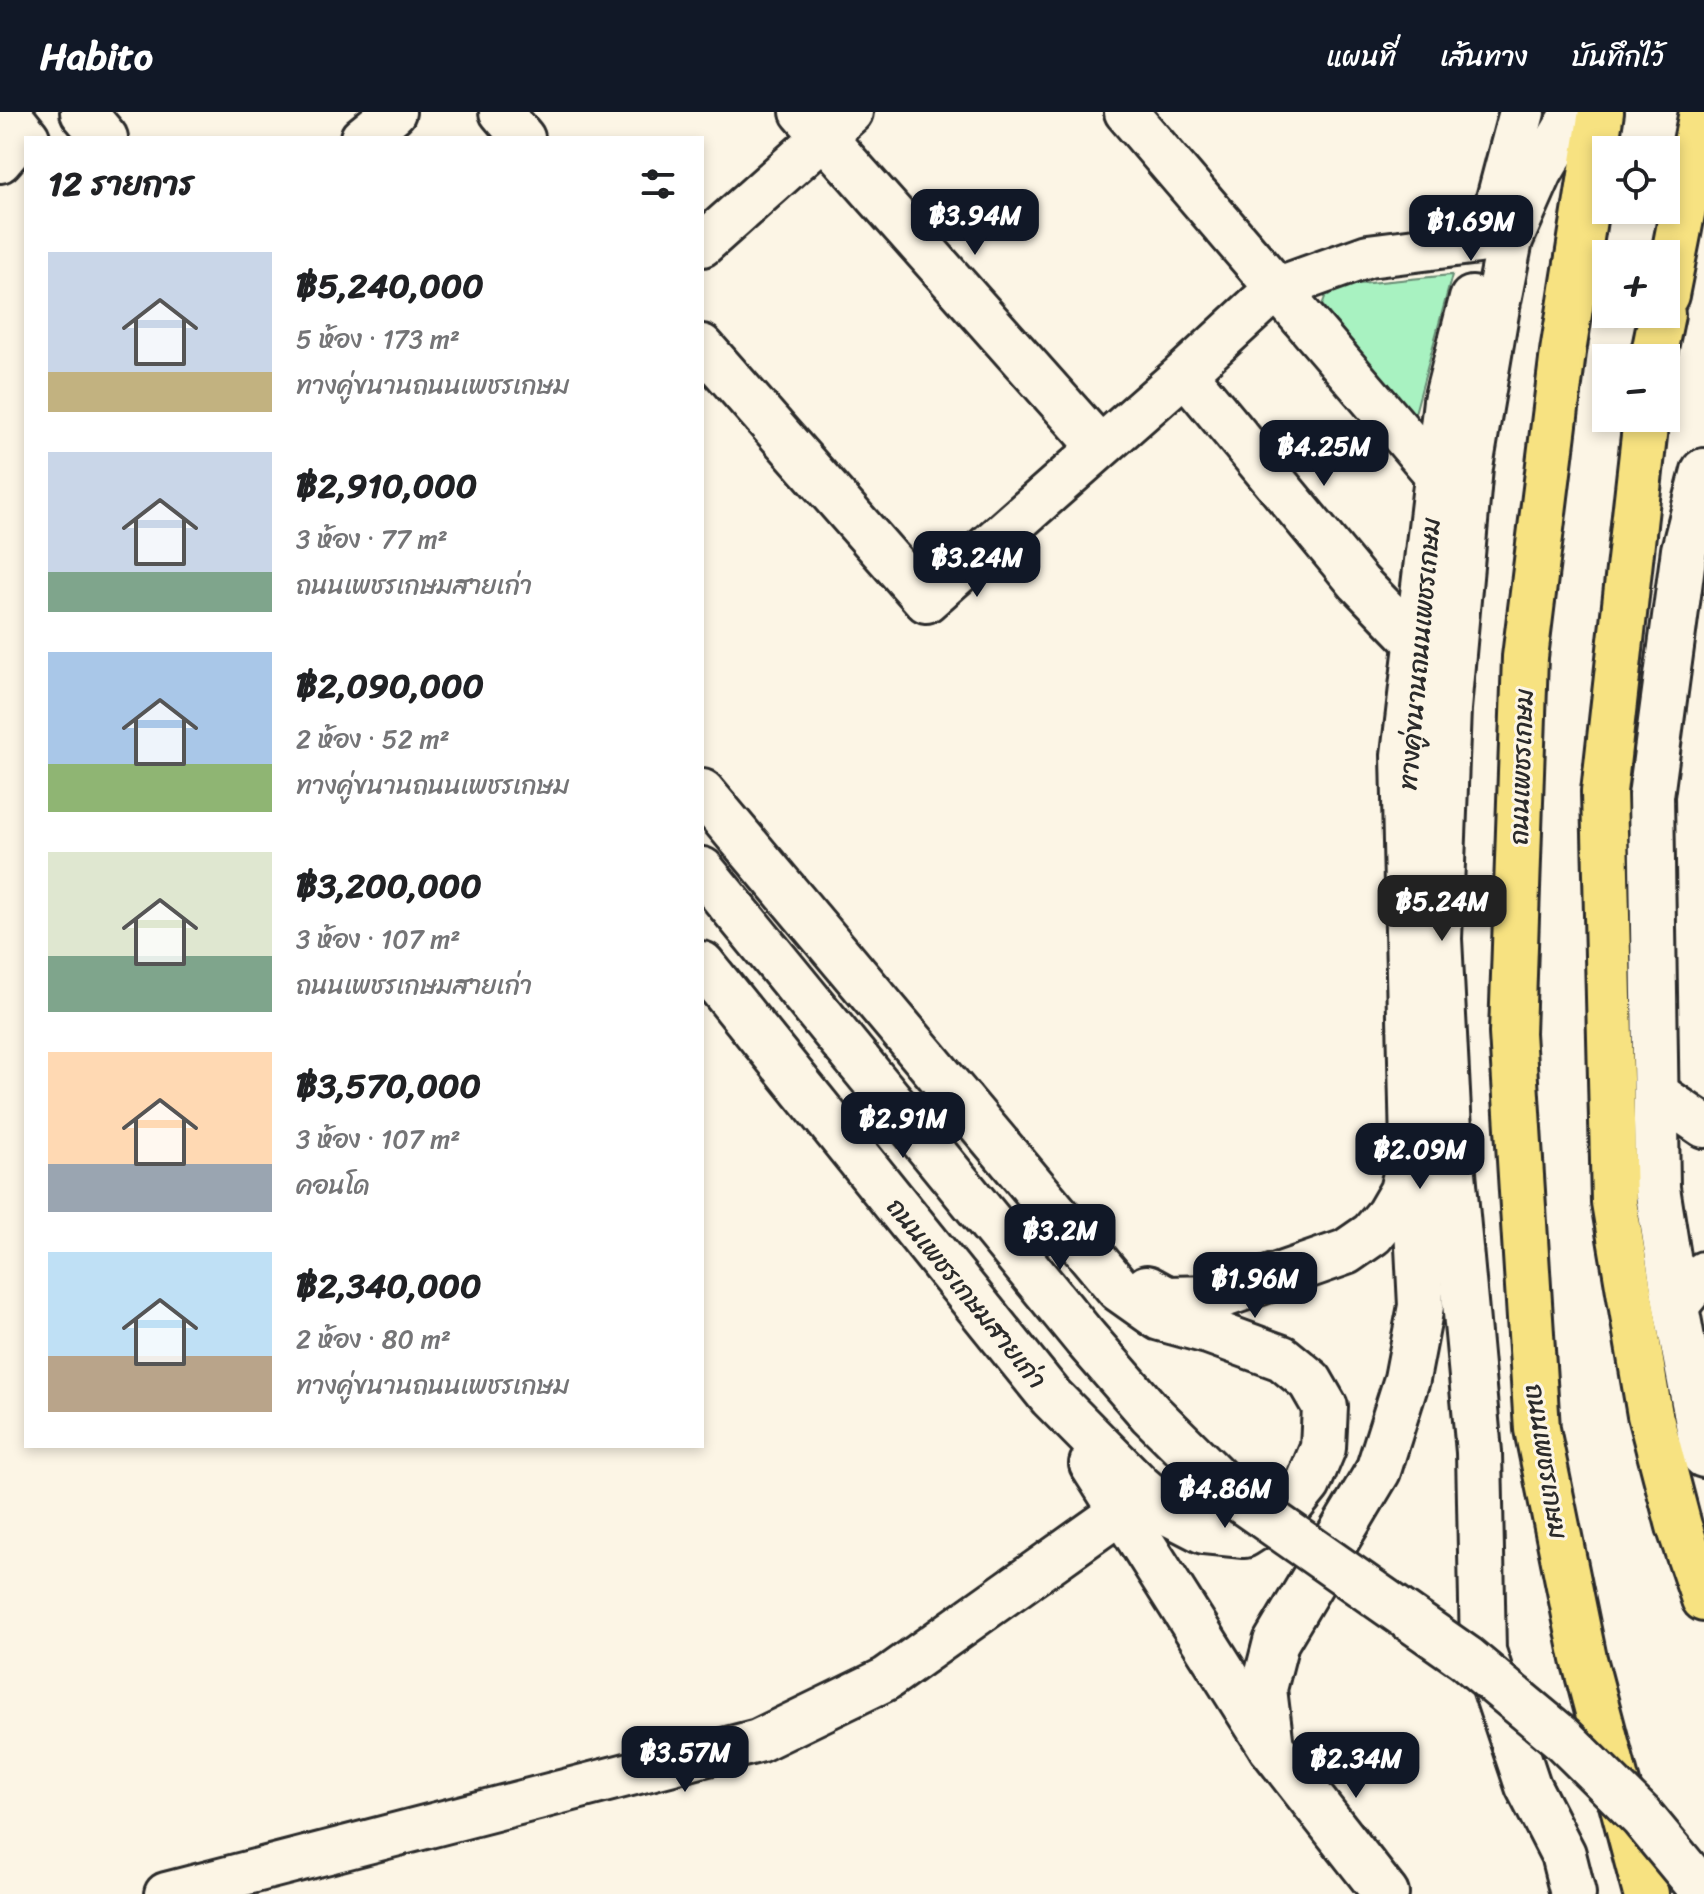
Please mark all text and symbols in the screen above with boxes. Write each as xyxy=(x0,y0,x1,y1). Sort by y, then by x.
text: Habito xyxy=(40,23,153,90)
text: แผนที่ xyxy=(1326,32,1396,81)
text: เส้นทาง xyxy=(1440,32,1528,81)
text: บันทึกไว้ xyxy=(1572,32,1664,81)
map controls xyxy=(1592,136,1680,432)
button: locate xyxy=(1592,136,1680,224)
text: 12 รายการ xyxy=(48,154,194,214)
icon: filters xyxy=(636,162,680,206)
pin: ฿3.94M xyxy=(910,189,1040,257)
text: ฿3.94M xyxy=(929,192,1021,238)
pin: ฿1.69M xyxy=(1406,195,1536,263)
text: ฿1.69M xyxy=(1427,198,1515,244)
button: + xyxy=(1592,240,1680,328)
text: ฿5,240,000 xyxy=(296,256,484,316)
icon: home xyxy=(112,284,208,380)
text: 5 ห้อง · 173 m² xyxy=(296,316,460,362)
button: − xyxy=(1592,344,1680,432)
text: ทางคู่ขนานถนนเพชรเกษม xyxy=(296,362,569,408)
pin: ฿4.25M xyxy=(1259,420,1389,488)
text: ฿4.25M xyxy=(1278,423,1370,469)
text: ฿2,910,000 xyxy=(296,456,477,516)
icon: home xyxy=(112,484,208,580)
text: 3 ห้อง · 77 m² xyxy=(296,516,448,562)
street label: ทางคู่ขนานถนนเพชรเกษม xyxy=(1384,516,1454,792)
pin: ฿3.24M xyxy=(912,531,1042,599)
text: ฿3.24M xyxy=(931,534,1023,580)
text: ถนนเพชรเกษมสายเก่า xyxy=(296,562,532,608)
text: ฿2,090,000 xyxy=(296,656,484,716)
icon: home xyxy=(112,684,208,780)
street label: ถนนเพชรเกษม xyxy=(1495,688,1547,846)
text: 2 ห้อง · 52 m² xyxy=(296,716,450,762)
text: ทางคู่ขนานถนนเพชรเกษม xyxy=(296,762,569,808)
text: ฿3,200,000 xyxy=(296,856,482,916)
pin: ฿5.24M xyxy=(1377,875,1507,943)
text: ฿5.24M xyxy=(1396,878,1488,924)
icon: home xyxy=(112,884,208,980)
text: 3 ห้อง · 107 m² xyxy=(296,916,460,962)
text: ถนนเพชรเกษมสายเก่า xyxy=(296,962,532,1008)
text: ฿3,570,000 xyxy=(296,1056,481,1116)
icon: home xyxy=(112,1084,208,1180)
pin: ฿2.91M xyxy=(838,1092,968,1160)
text: ฿2.91M xyxy=(859,1095,947,1141)
text: 3 ห้อง · 107 m² xyxy=(296,1116,460,1162)
pin: ฿2.09M xyxy=(1355,1123,1485,1191)
text: ฿2.09M xyxy=(1373,1126,1467,1172)
text: คอนโด xyxy=(296,1162,370,1208)
street label: ถนนเพชรเกษมสายเก่า xyxy=(875,1187,1059,1399)
pin: ฿3.2M xyxy=(1004,1204,1116,1272)
text: ฿3.2M xyxy=(1022,1207,1098,1253)
pin: ฿1.96M xyxy=(1190,1252,1320,1320)
text: ฿1.96M xyxy=(1211,1255,1299,1301)
text: ฿2,340,000 xyxy=(296,1256,482,1316)
icon: home xyxy=(112,1284,208,1380)
text: 2 ห้อง · 80 m² xyxy=(296,1316,451,1362)
text: ทางคู่ขนานถนนเพชรเกษม xyxy=(296,1362,569,1408)
street label: ถนนเพชรเกษม xyxy=(1512,1380,1582,1542)
pin: ฿4.86M xyxy=(1160,1462,1290,1530)
text: ฿4.86M xyxy=(1179,1465,1271,1511)
pin: ฿3.57M xyxy=(620,1726,750,1794)
text: ฿3.57M xyxy=(640,1729,730,1775)
pin: ฿2.34M xyxy=(1291,1732,1421,1800)
text: ฿2.34M xyxy=(1310,1735,1402,1781)

